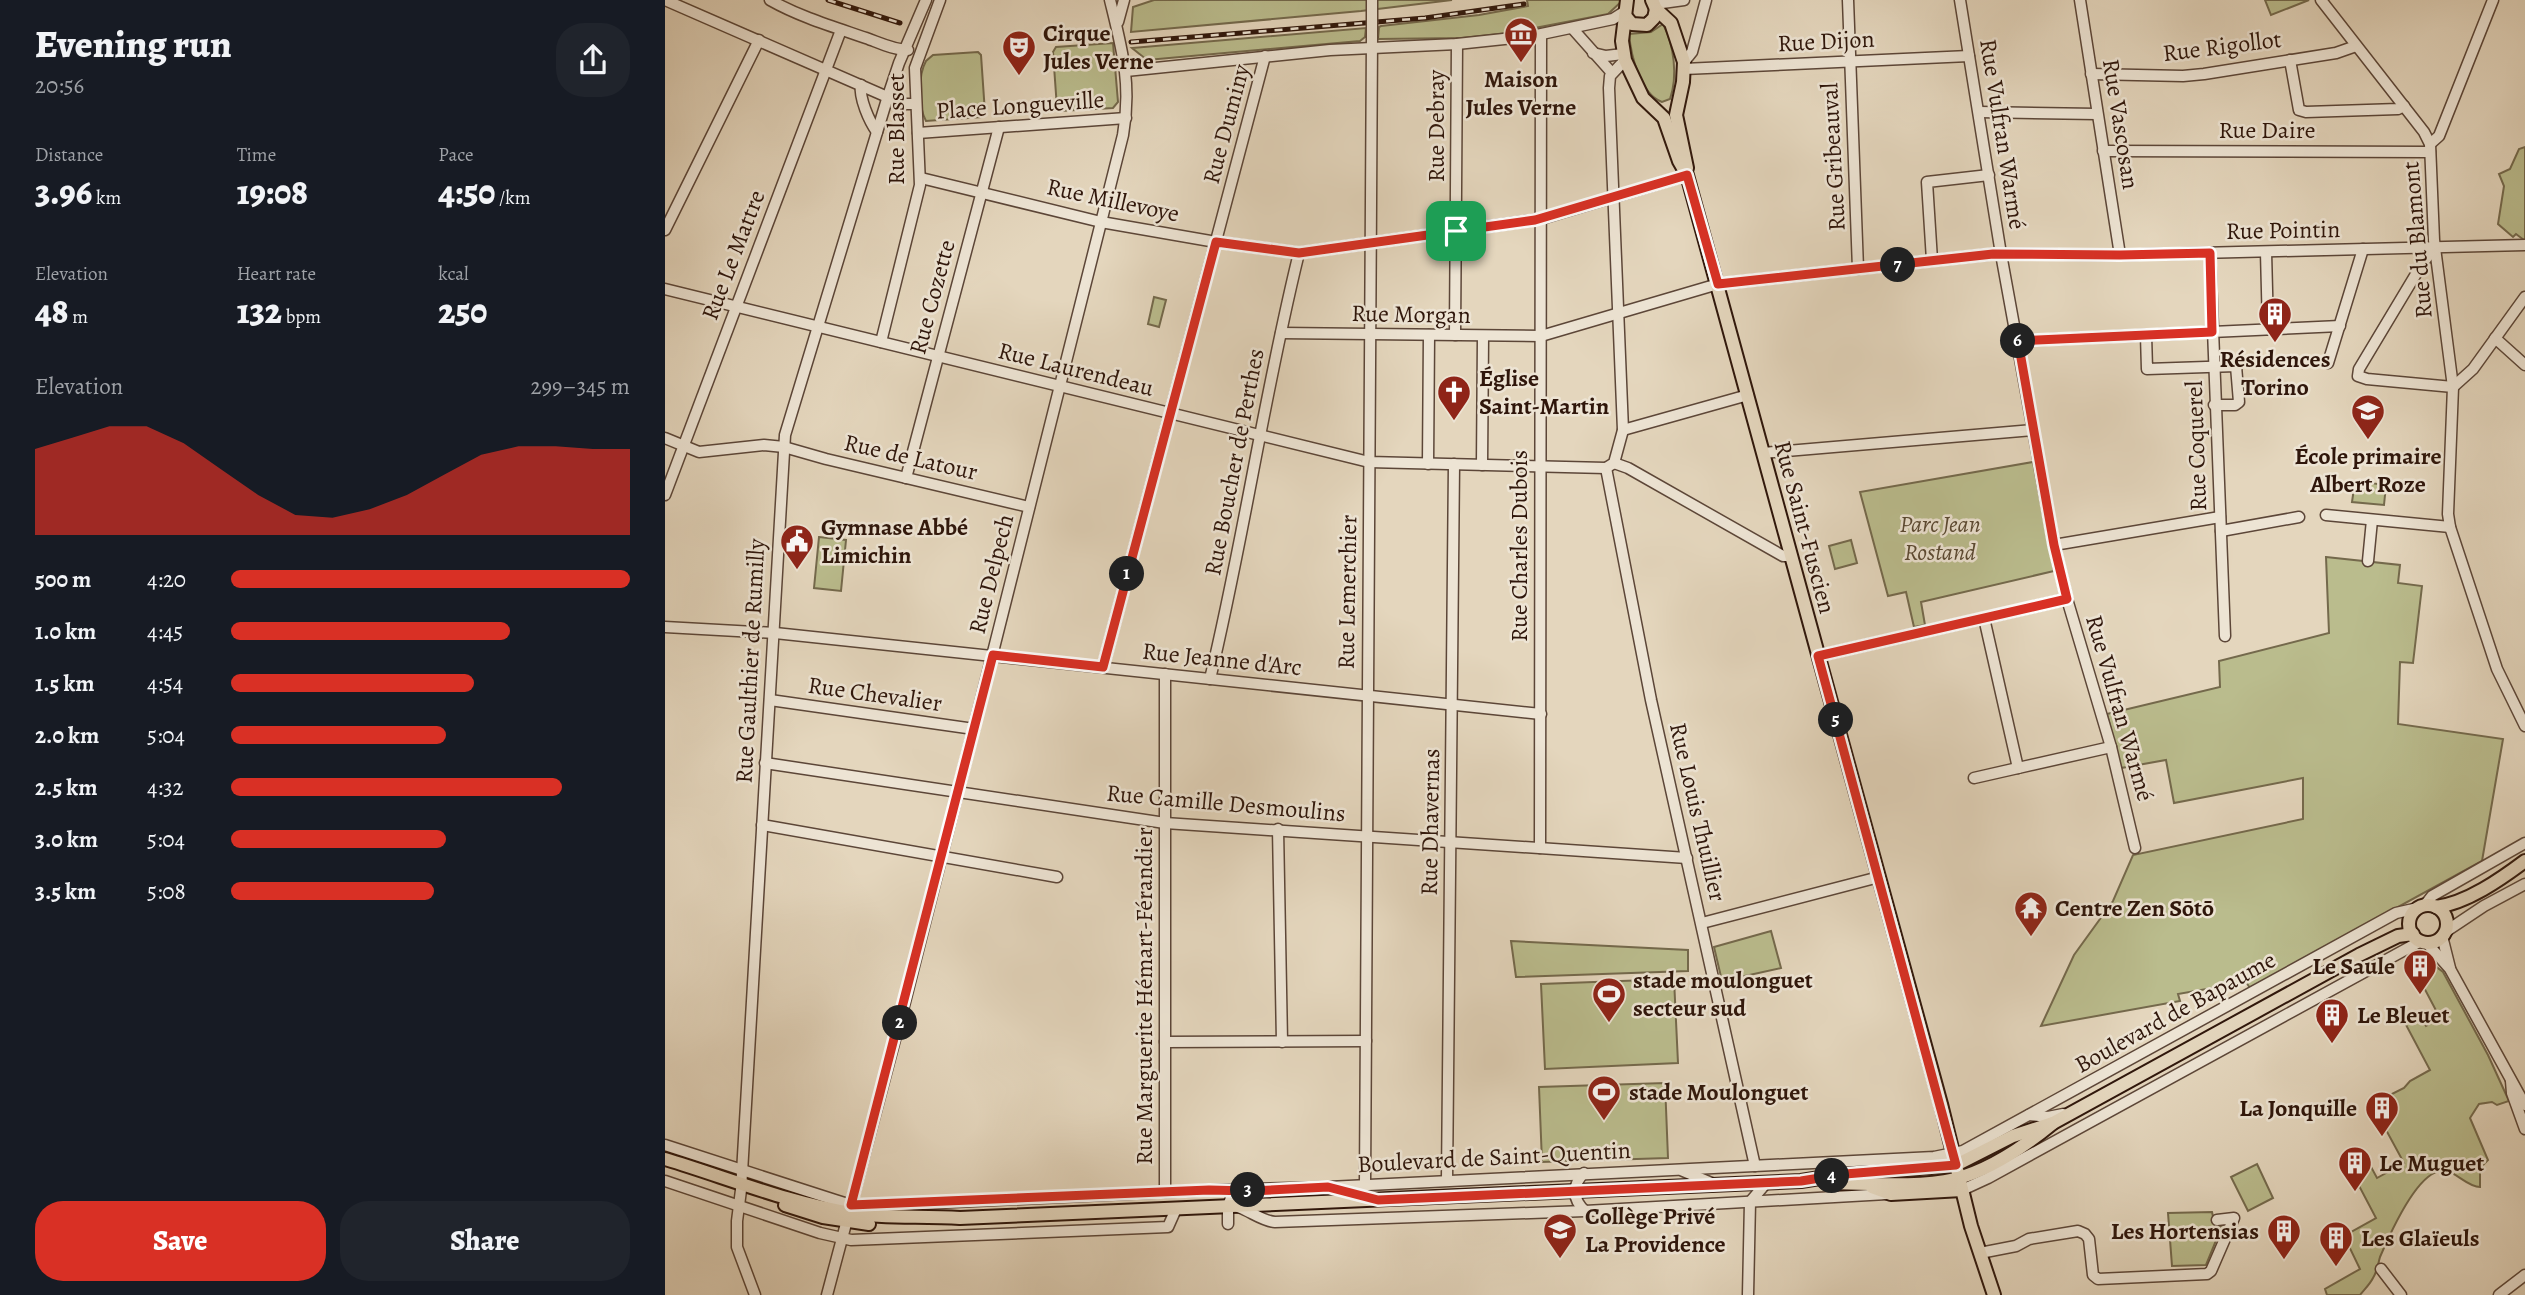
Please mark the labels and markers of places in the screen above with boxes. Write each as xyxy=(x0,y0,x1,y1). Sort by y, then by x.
museum icon: Maison Jules Verne xyxy=(1502,15,1540,64)
place label: Cirque Jules Verne xyxy=(1043,17,1154,77)
theatre icon: Cirque Jules Verne xyxy=(1000,28,1038,77)
place label: Maison Jules Verne xyxy=(1466,63,1576,123)
pin xyxy=(1426,201,1486,261)
pin: 7 xyxy=(1881,247,1915,282)
building icon: Résidences Torino xyxy=(2256,295,2294,344)
pin: 6 xyxy=(2001,324,2035,358)
place label: Résidences Torino xyxy=(2220,343,2330,403)
place label: Église Saint-Martin xyxy=(1479,362,1610,422)
church icon: Église Saint-Martin xyxy=(1435,373,1473,422)
school or university icon: École primaire Albert Roze xyxy=(2349,392,2387,441)
place label: École primaire Albert Roze xyxy=(2295,440,2442,500)
place label: Gymnase Abbé Limichin xyxy=(821,511,968,571)
public building icon: Gymnase Abbé Limichin xyxy=(778,522,816,571)
pin: 1 xyxy=(1109,556,1145,592)
pin: 5 xyxy=(1819,702,1853,738)
temple icon: Centre Zen Sōtō xyxy=(2012,889,2050,938)
place label: Centre Zen Sōtō xyxy=(2055,892,2214,924)
building icon: Le Saule xyxy=(2401,947,2439,996)
place label: Le Saule xyxy=(2312,950,2395,982)
place label: stade moulonguet secteur sud xyxy=(1633,964,1813,1024)
sports icon: stade moulonguet secteur sud xyxy=(1590,975,1628,1024)
building icon: Le Bleuet xyxy=(2313,996,2351,1045)
place label: Le Bleuet xyxy=(2357,999,2450,1031)
pin: 2 xyxy=(883,1006,917,1040)
sports icon: stade Moulonguet xyxy=(1585,1073,1623,1122)
place label: stade Moulonguet xyxy=(1629,1076,1808,1108)
building icon: La Jonquille xyxy=(2363,1089,2401,1138)
place label: La Jonquille xyxy=(2239,1092,2357,1124)
building icon: Le Muguet xyxy=(2336,1144,2374,1193)
place label: Le Muguet xyxy=(2379,1147,2484,1179)
pin: 4 xyxy=(1815,1158,1849,1194)
pin: 3 xyxy=(1231,1172,1265,1208)
place label: Collège Privé La Providence xyxy=(1585,1200,1726,1260)
school or university icon: Collège Privé La Providence xyxy=(1541,1211,1579,1260)
building icon: Les Hortensias xyxy=(2265,1212,2303,1261)
place label: Les Hortensias xyxy=(2111,1215,2259,1247)
building icon: Les Glaïeuls xyxy=(2317,1219,2355,1268)
place label: Les Glaïeuls xyxy=(2361,1222,2479,1254)

